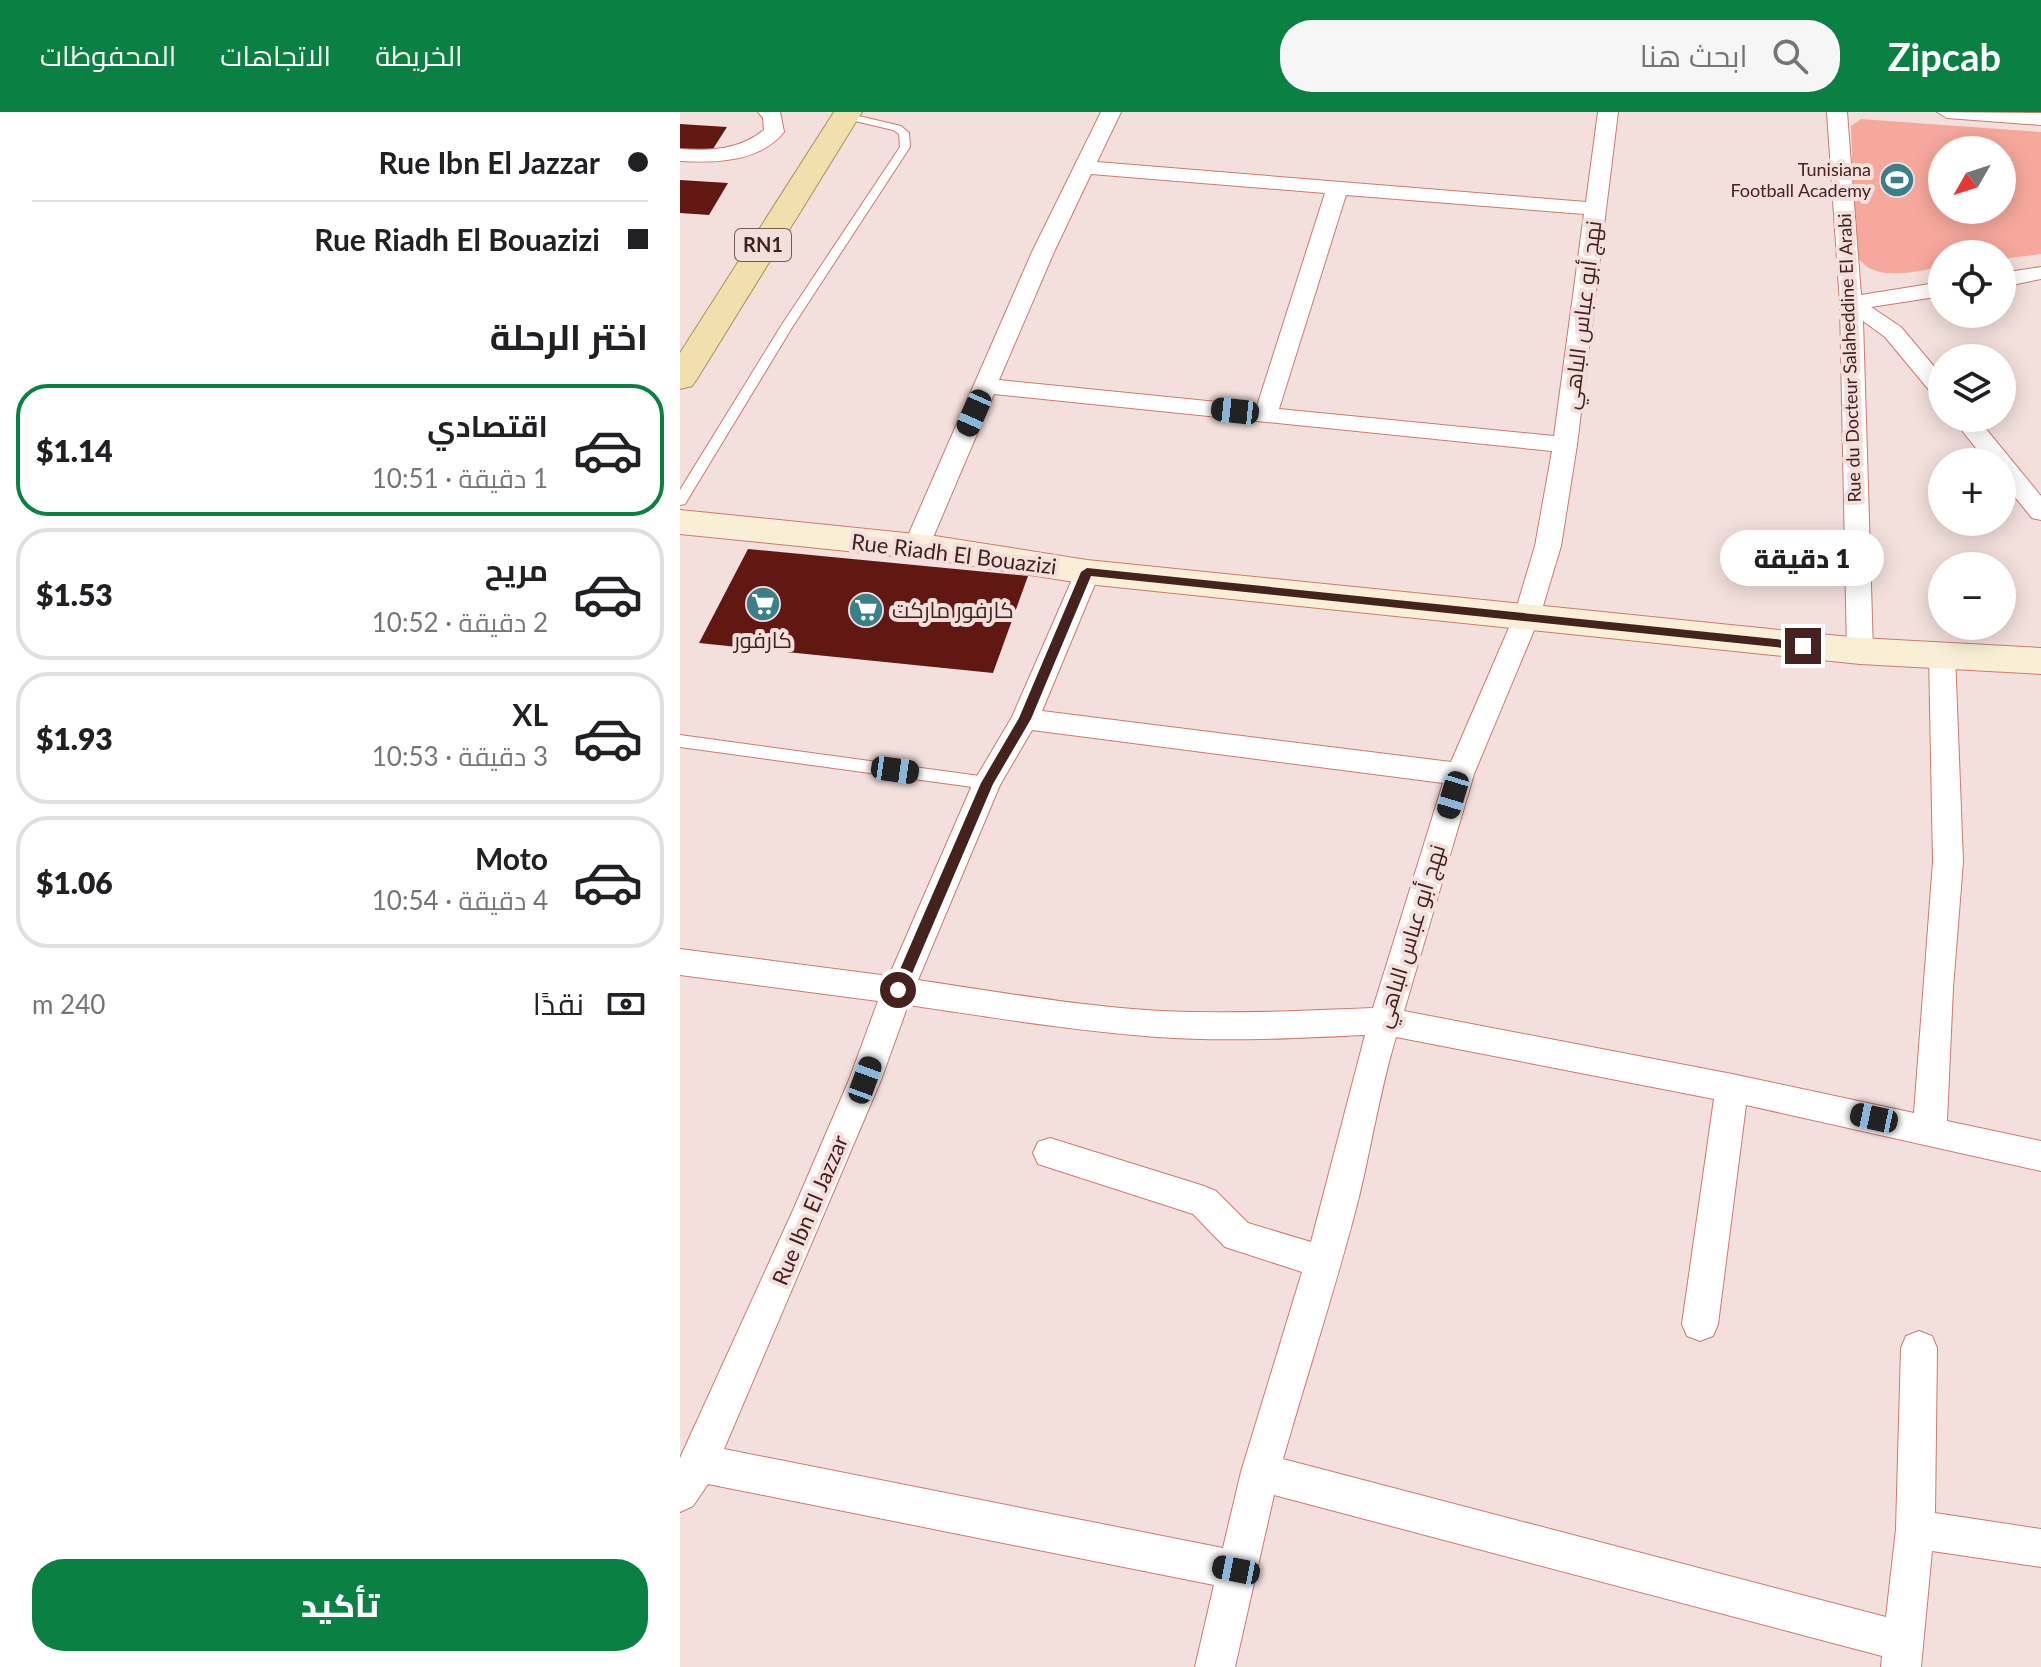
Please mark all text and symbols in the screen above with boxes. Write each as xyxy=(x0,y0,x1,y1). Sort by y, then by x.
search box xyxy=(1280,20,1840,92)
text: Zipcab xyxy=(1888,33,2001,79)
icon: search xyxy=(1768,34,1812,78)
text: ابحث هنا xyxy=(1640,37,1748,73)
text: المحفوظات xyxy=(40,38,176,72)
text: الاتجاهات xyxy=(220,38,331,72)
text: الخريطة xyxy=(375,38,463,72)
north arrow xyxy=(1928,136,2016,224)
map controls xyxy=(1928,136,2016,640)
text: Rue Ibn El Jazzar xyxy=(379,144,600,180)
place label: Tunisiana Football Academy xyxy=(1730,158,1872,201)
sports icon: Tunisiana Football Academy xyxy=(1878,161,1916,199)
street label: Rue du Docteur Salaheddine El Arabi xyxy=(1833,213,1865,503)
street label: نهج أبو عباس الباهي xyxy=(1557,219,1610,411)
text: Rue Riadh El Bouazizi xyxy=(314,221,600,257)
road number: RN1 xyxy=(735,229,791,261)
button: locate xyxy=(1928,240,2016,328)
text: اختر الرحلة xyxy=(490,314,648,358)
button: layers xyxy=(1928,344,2016,432)
car xyxy=(953,386,995,440)
car xyxy=(1210,397,1260,425)
text: اقتصادي xyxy=(427,407,548,443)
icon: car xyxy=(572,414,644,486)
text: $1.14 xyxy=(36,432,113,468)
button: + xyxy=(1928,448,2016,536)
text: 1 دقيقة · 10:51 xyxy=(372,462,548,494)
street label: Rue Riadh El Bouazizi xyxy=(850,528,1058,579)
callout: 1 دقيقة xyxy=(1721,530,1885,586)
text: 1 دقيقة xyxy=(1754,542,1850,574)
text: مريح xyxy=(485,551,548,587)
button: − xyxy=(1928,552,2016,640)
icon: car xyxy=(572,558,644,630)
text: $1.53 xyxy=(36,576,113,612)
supermarket icon: كارفور xyxy=(744,585,782,623)
supermarket icon: كارفور ماركت xyxy=(847,591,885,629)
place label: كارفور ماركت xyxy=(892,596,1014,623)
text: 2 دقيقة · 10:52 xyxy=(372,606,548,638)
place label: كارفور xyxy=(732,626,792,653)
route end xyxy=(1785,628,1821,664)
text: XL xyxy=(512,696,548,732)
icon: car xyxy=(572,702,644,774)
text: $1.93 xyxy=(36,720,113,756)
text: 3 دقيقة · 10:53 xyxy=(372,740,548,772)
car xyxy=(870,755,920,785)
car xyxy=(1435,769,1471,821)
text: Moto xyxy=(475,840,548,876)
street label: نهج أبو عباس الباهي xyxy=(1369,841,1454,1032)
icon: car xyxy=(572,846,644,918)
text: $1.06 xyxy=(36,864,113,900)
text: 4 دقيقة · 10:54 xyxy=(372,884,548,916)
route start xyxy=(880,972,916,1008)
icon: cash xyxy=(604,982,648,1026)
text: نقدًا xyxy=(533,985,584,1021)
text: 240 m xyxy=(32,988,105,1020)
car xyxy=(846,1053,884,1107)
car xyxy=(1848,1101,1900,1135)
street label: Rue Ibn El Jazzar xyxy=(766,1131,853,1289)
car xyxy=(1210,1554,1262,1586)
button: تأكيد xyxy=(32,1559,648,1651)

